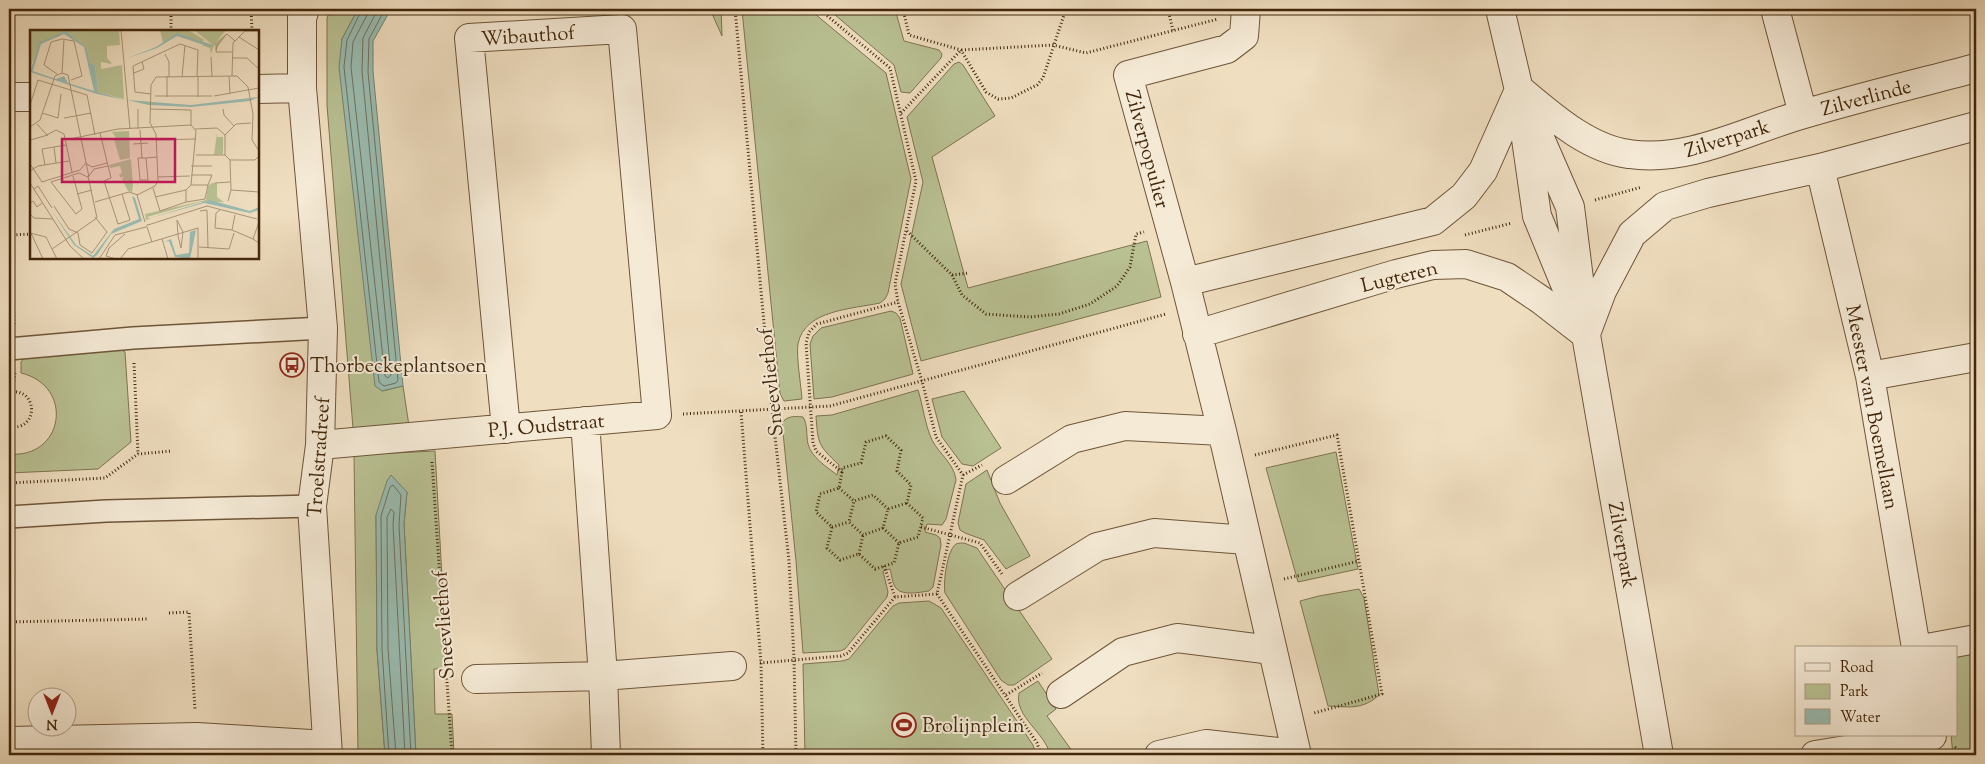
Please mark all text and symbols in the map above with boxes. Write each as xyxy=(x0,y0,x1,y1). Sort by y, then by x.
street label: Wibauthof xyxy=(480,20,577,55)
inset map xyxy=(30,30,259,259)
street label: Zilverlinde xyxy=(1818,73,1915,125)
street label: Zilverpopulier xyxy=(1116,87,1175,213)
street label: Zilverpark xyxy=(1682,114,1774,167)
street label: Lugteren xyxy=(1358,255,1441,302)
street label: Meester van Boemellaan xyxy=(1836,303,1905,513)
street label: Sneevliethof xyxy=(752,325,793,437)
bus stop icon: Thorbeckeplantsoen xyxy=(279,352,305,378)
place label: Thorbeckeplantsoen xyxy=(310,353,487,382)
street label: Troelstradreef xyxy=(302,395,339,518)
street label: P.J. Oudstraat xyxy=(487,408,606,447)
street label: Zilverpark xyxy=(1599,500,1642,591)
street label: Sneevliethof xyxy=(427,568,464,680)
legend xyxy=(1795,646,1958,736)
text: Road xyxy=(1840,658,1874,679)
text: Park xyxy=(1840,682,1869,703)
north arrow xyxy=(28,686,78,736)
text: Water xyxy=(1840,708,1881,729)
sports icon: Brolijnplein xyxy=(891,712,917,738)
text: N xyxy=(46,713,58,733)
place label: Brolijnplein xyxy=(922,713,1025,742)

